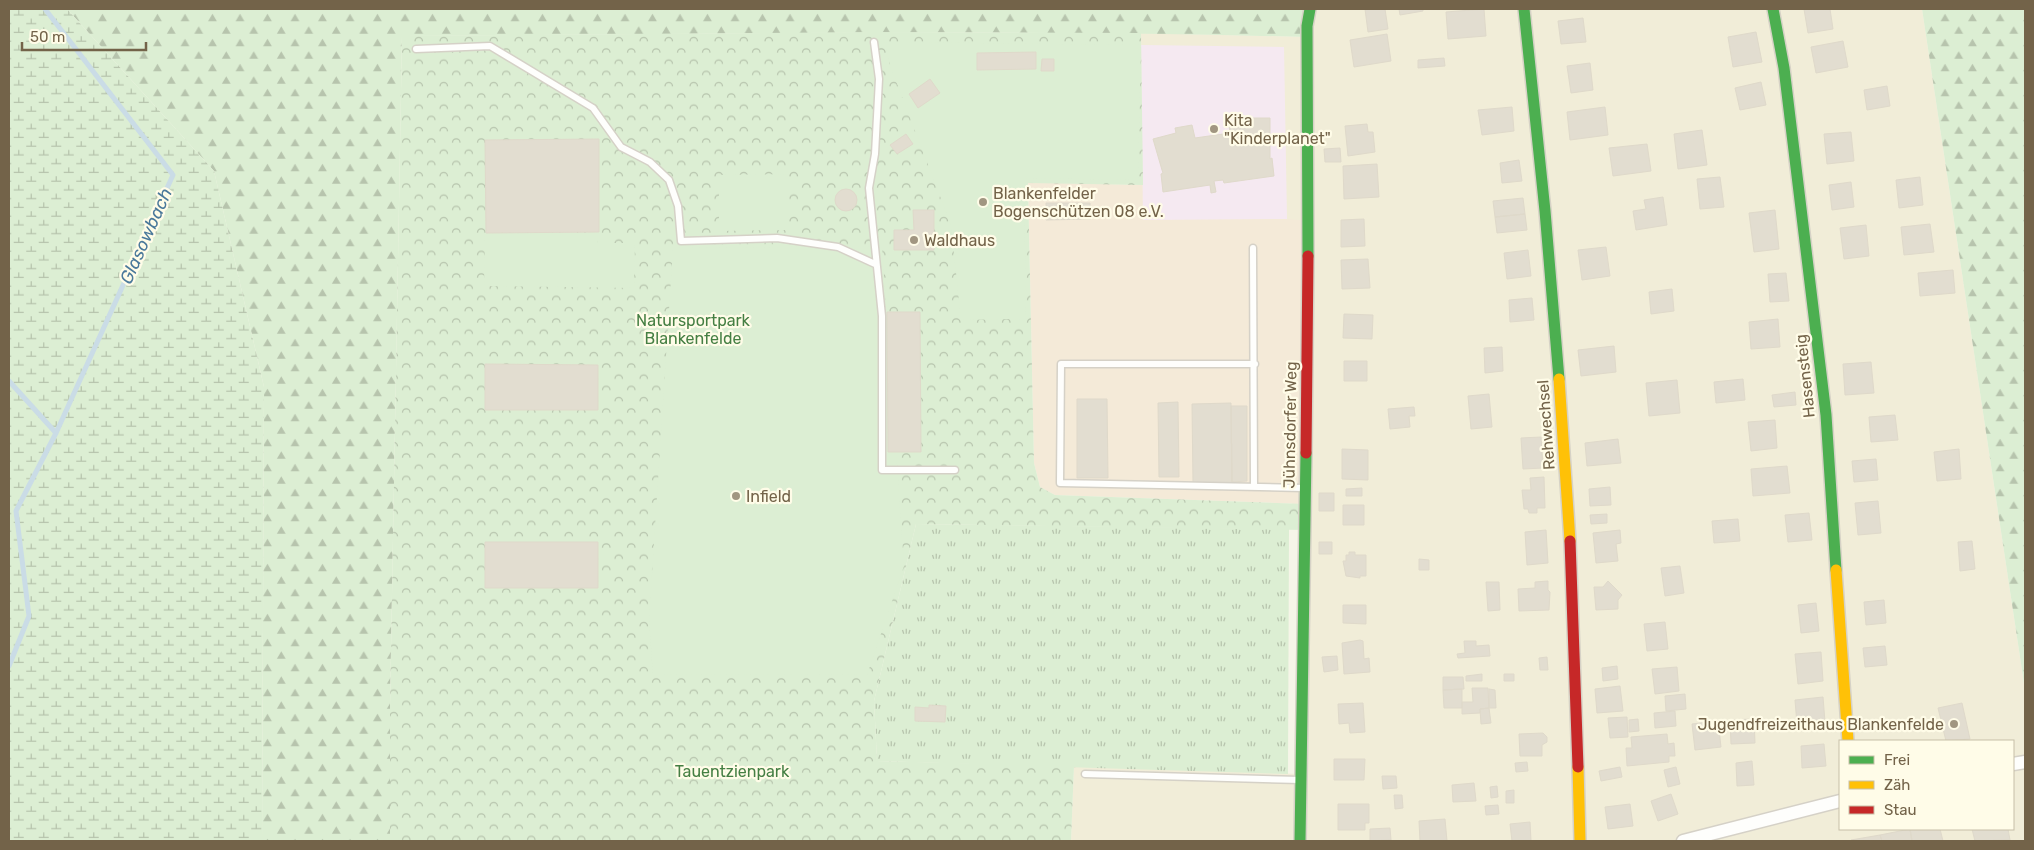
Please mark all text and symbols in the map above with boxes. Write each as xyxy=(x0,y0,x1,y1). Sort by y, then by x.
scale bar xyxy=(22,20,146,52)
text: 50 m xyxy=(30,28,65,46)
place label: Kita "Kinderplanet" xyxy=(1224,111,1331,148)
marker: Kita "Kinderplanet" xyxy=(1208,123,1220,135)
water label: Glasowbach xyxy=(115,184,177,288)
place label: Blankenfelder Bogenschützen 08 e.V. xyxy=(993,184,1164,221)
marker: Blankenfelder Bogenschützen 08 e.V. xyxy=(977,196,989,208)
place label: Waldhaus xyxy=(924,231,995,250)
marker: Waldhaus xyxy=(908,234,920,246)
park label: Natursportpark Blankenfelde xyxy=(636,311,751,348)
street label: Hasensteig xyxy=(1791,333,1819,419)
street label: Jühnsdorfer Weg xyxy=(1279,361,1301,489)
street label: Rehwechsel xyxy=(1533,379,1559,471)
place label: Infield xyxy=(746,487,791,506)
marker: Infield xyxy=(730,490,742,502)
place label: Jugendfreizeithaus Blankenfelde xyxy=(1697,715,1944,734)
marker: Jugendfreizeithaus Blankenfelde xyxy=(1948,718,1960,730)
legend xyxy=(1839,740,2014,830)
text: Frei xyxy=(1884,751,1910,769)
park label: Tauentzienpark xyxy=(675,762,790,781)
text: Zäh xyxy=(1884,776,1910,794)
text: Stau xyxy=(1884,801,1917,819)

